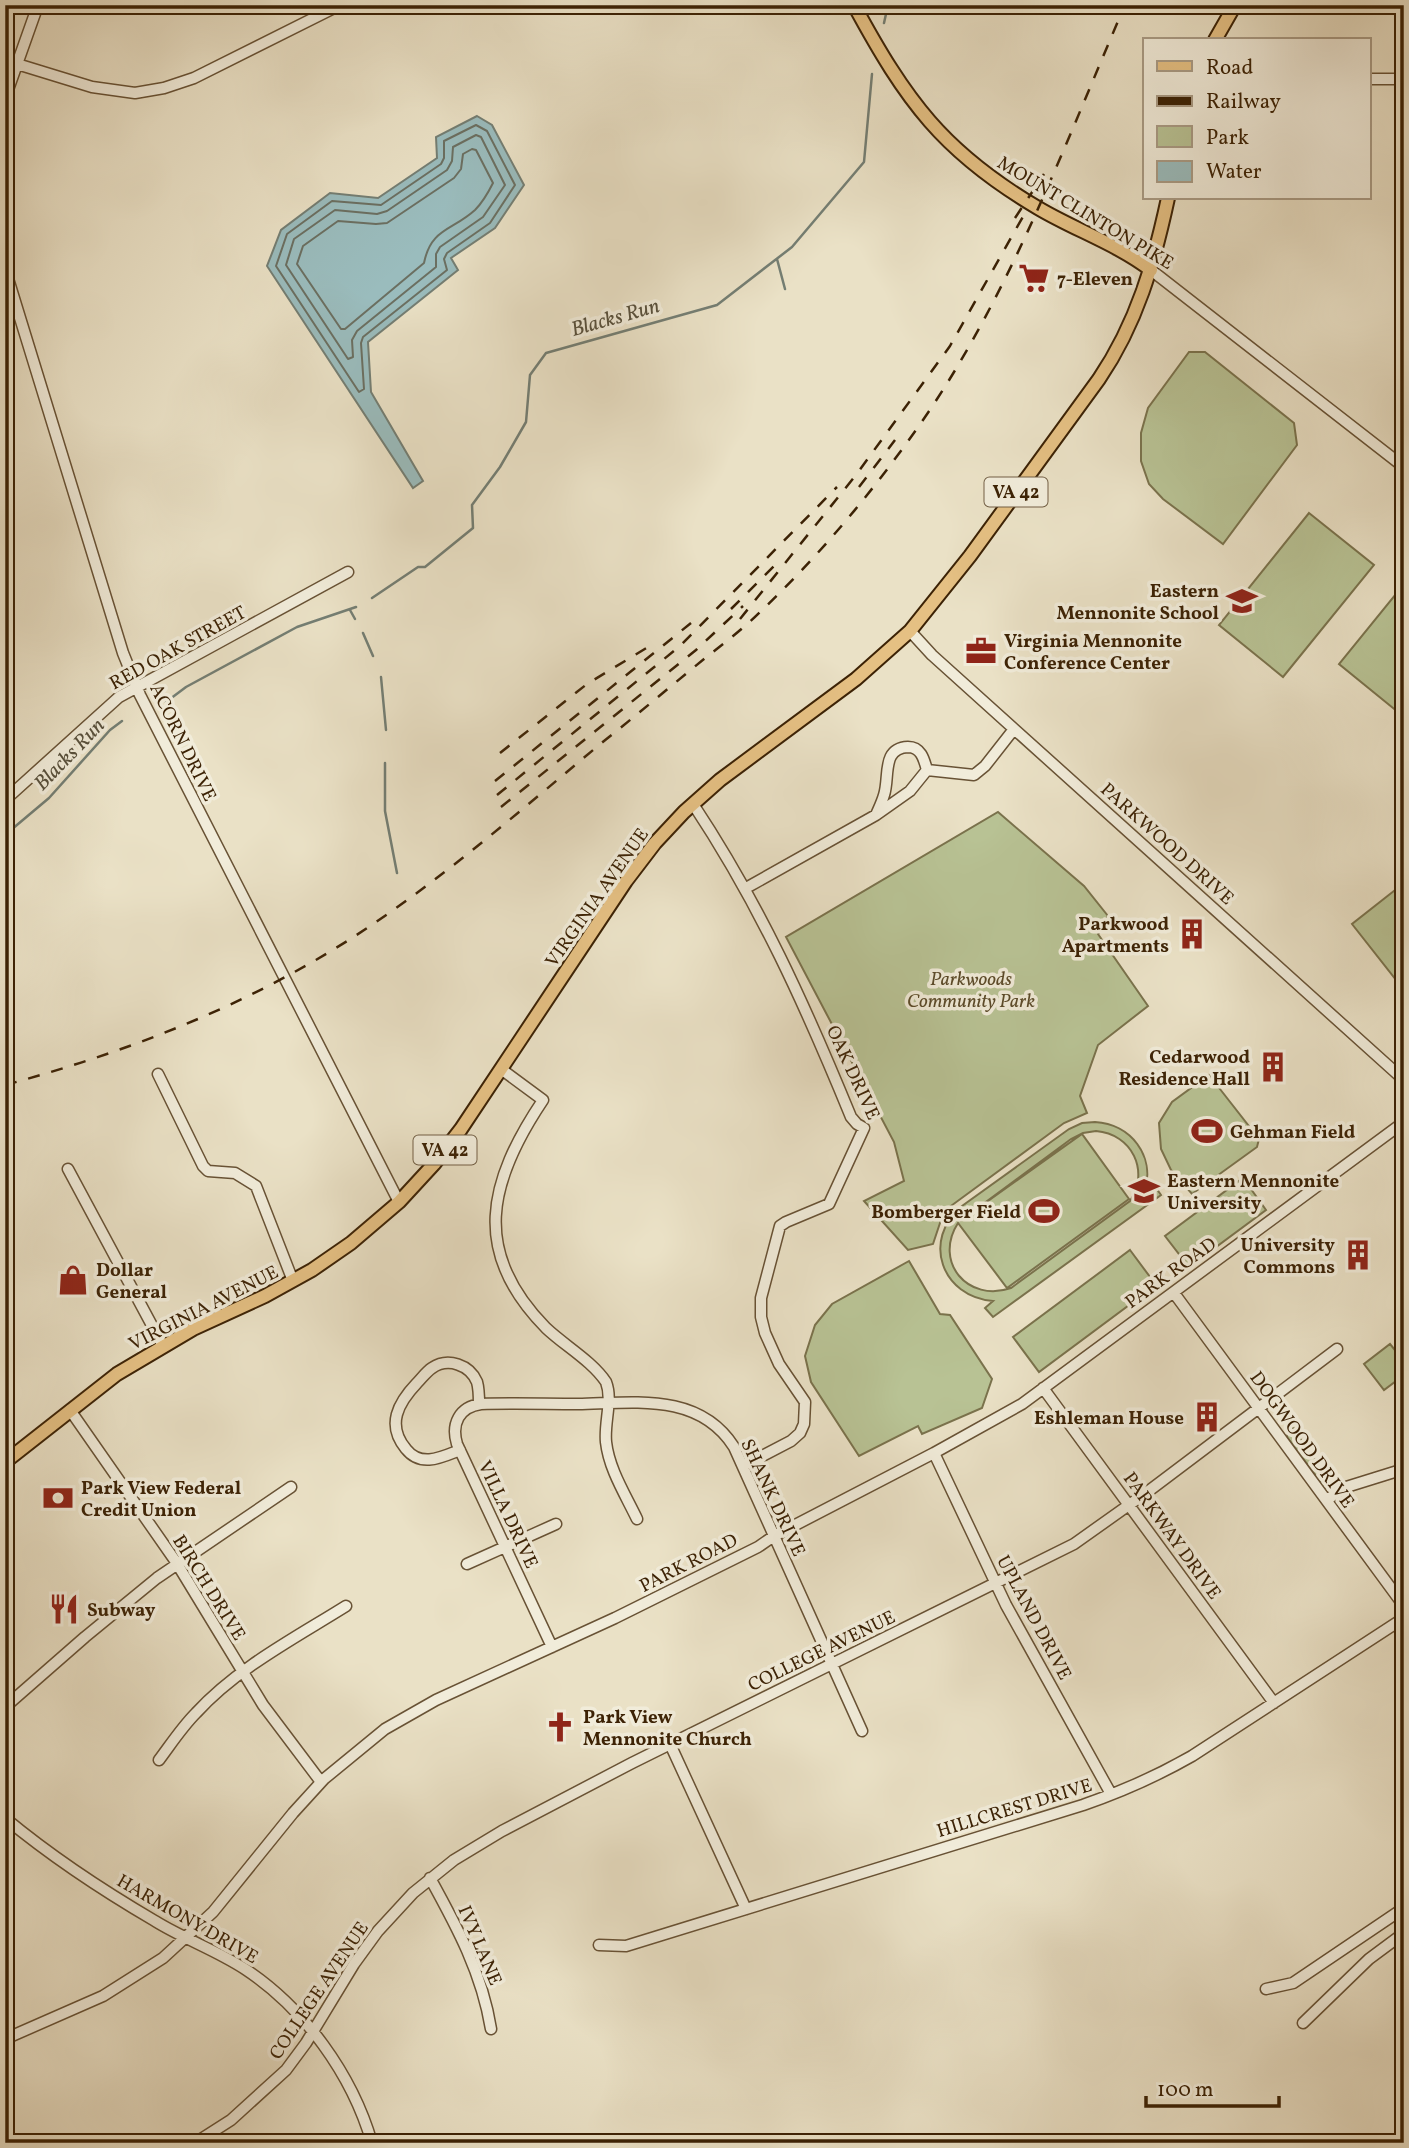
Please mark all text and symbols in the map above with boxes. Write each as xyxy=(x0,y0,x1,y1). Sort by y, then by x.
legend xyxy=(1143,38,1370,200)
text: Road xyxy=(1206,54,1253,83)
text: Railway xyxy=(1206,88,1282,117)
text: Park xyxy=(1206,124,1249,153)
street label: MOUNT CLINTON PIKE xyxy=(992,151,1178,277)
text: Water xyxy=(1206,158,1262,187)
supermarket icon: 7-Eleven xyxy=(1017,261,1051,295)
place label: 7-Eleven xyxy=(1057,267,1133,293)
water label: Blacks Run xyxy=(568,292,663,345)
road number: VA 42 xyxy=(984,478,1048,506)
place label: Eastern Mennonite School xyxy=(1057,579,1219,627)
school or university icon: Eastern Mennonite School xyxy=(1225,584,1259,618)
street label: RED OAK STREET xyxy=(105,600,251,697)
place label: Virginia Mennonite Conference Center xyxy=(1004,629,1182,677)
office icon: Virginia Mennonite Conference Center xyxy=(964,634,998,668)
street label: ACORN DRIVE xyxy=(142,680,222,806)
water label: Blacks Run xyxy=(28,712,112,798)
street label: PARKWOOD DRIVE xyxy=(1094,777,1239,912)
street label: VIRGINIA AVENUE xyxy=(540,823,656,973)
place label: Parkwood Apartments xyxy=(1062,912,1169,960)
building icon: Parkwood Apartments xyxy=(1175,917,1209,951)
park label: Parkwoods Community Park xyxy=(907,967,1035,1015)
street label: OAK DRIVE xyxy=(819,1021,885,1124)
place label: Cedarwood Residence Hall xyxy=(1118,1045,1250,1093)
building icon: Cedarwood Residence Hall xyxy=(1256,1050,1290,1084)
sports icon: Gehman Field xyxy=(1190,1114,1224,1148)
place label: Gehman Field xyxy=(1230,1120,1356,1146)
road number: VA 42 xyxy=(414,1135,476,1164)
place label: Eastern Mennonite University xyxy=(1167,1169,1339,1217)
school or university icon: Eastern Mennonite University xyxy=(1127,1174,1161,1208)
sports icon: Bomberger Field xyxy=(1027,1194,1061,1228)
place label: Bomberger Field xyxy=(871,1200,1021,1226)
street label: PARK ROAD xyxy=(1120,1232,1222,1316)
place label: University Commons xyxy=(1241,1233,1335,1281)
building icon: University Commons xyxy=(1341,1238,1375,1272)
place label: Dollar General xyxy=(96,1258,167,1306)
street label: VIRGINIA AVENUE xyxy=(125,1260,283,1358)
shop icon: Dollar General xyxy=(56,1263,90,1297)
street label: DOGWOOD DRIVE xyxy=(1243,1366,1360,1514)
building icon: Eshleman House xyxy=(1190,1400,1224,1434)
place label: Eshleman House xyxy=(1034,1406,1184,1432)
street label: SHANK DRIVE xyxy=(734,1435,811,1561)
street label: VILLA DRIVE xyxy=(471,1457,544,1573)
street label: PARKWAY DRIVE xyxy=(1116,1467,1226,1605)
place label: Park View Federal Credit Union xyxy=(81,1476,241,1524)
bank icon: Park View Federal Credit Union xyxy=(41,1481,75,1515)
street label: PARK ROAD xyxy=(635,1528,743,1600)
street label: BIRCH DRIVE xyxy=(165,1530,251,1646)
street label: UPLAND DRIVE xyxy=(989,1551,1077,1685)
restaurant icon: Subway xyxy=(47,1592,81,1626)
place label: Subway xyxy=(87,1598,156,1624)
street label: COLLEGE AVENUE xyxy=(744,1605,900,1699)
place label: Park View Mennonite Church xyxy=(583,1705,752,1753)
church icon: Park View Mennonite Church xyxy=(543,1710,577,1744)
street label: HILLCREST DRIVE xyxy=(934,1773,1095,1845)
street label: HARMONY DRIVE xyxy=(111,1869,263,1971)
street label: IVY LANE xyxy=(451,1902,508,1990)
street label: COLLEGE AVENUE xyxy=(264,1917,375,2065)
scale bar xyxy=(1146,2064,1280,2108)
text: 100 m xyxy=(1157,2076,1214,2105)

